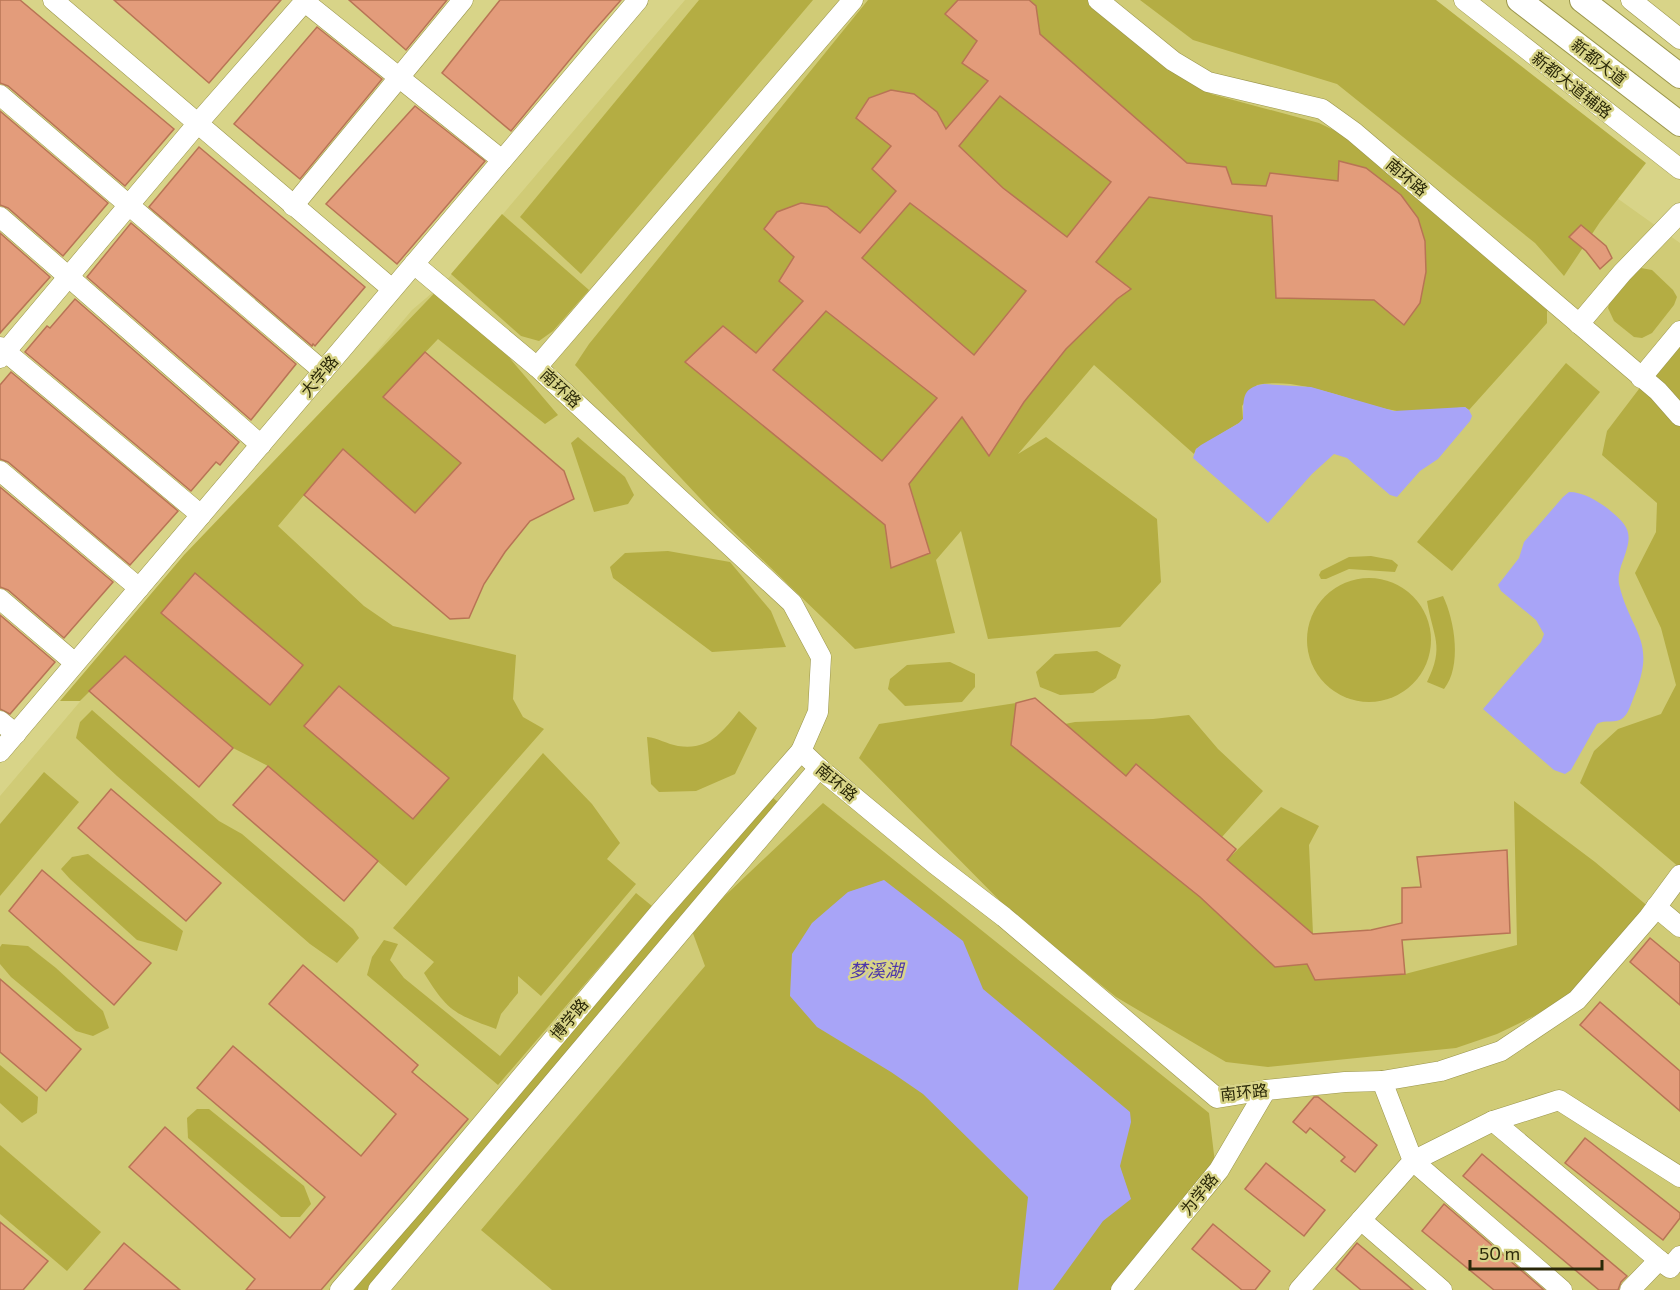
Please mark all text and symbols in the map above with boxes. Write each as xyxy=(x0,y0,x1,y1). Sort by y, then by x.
street label: 新都大道 xyxy=(1568,34,1630,89)
street label: 新都大道辅路 xyxy=(1529,48,1616,122)
street label: 南环路 xyxy=(1383,154,1432,199)
street label: 大学路 xyxy=(296,351,341,400)
street label: 南环路 xyxy=(537,364,585,411)
street label: 南环路 xyxy=(813,759,862,804)
water label: 梦溪湖 xyxy=(849,959,906,981)
street label: 博学路 xyxy=(546,994,591,1043)
street label: 南环路 xyxy=(1219,1080,1269,1103)
street label: 为学路 xyxy=(1176,1169,1221,1218)
scale bar xyxy=(1470,1233,1602,1271)
text: 50 m xyxy=(1479,1242,1520,1264)

